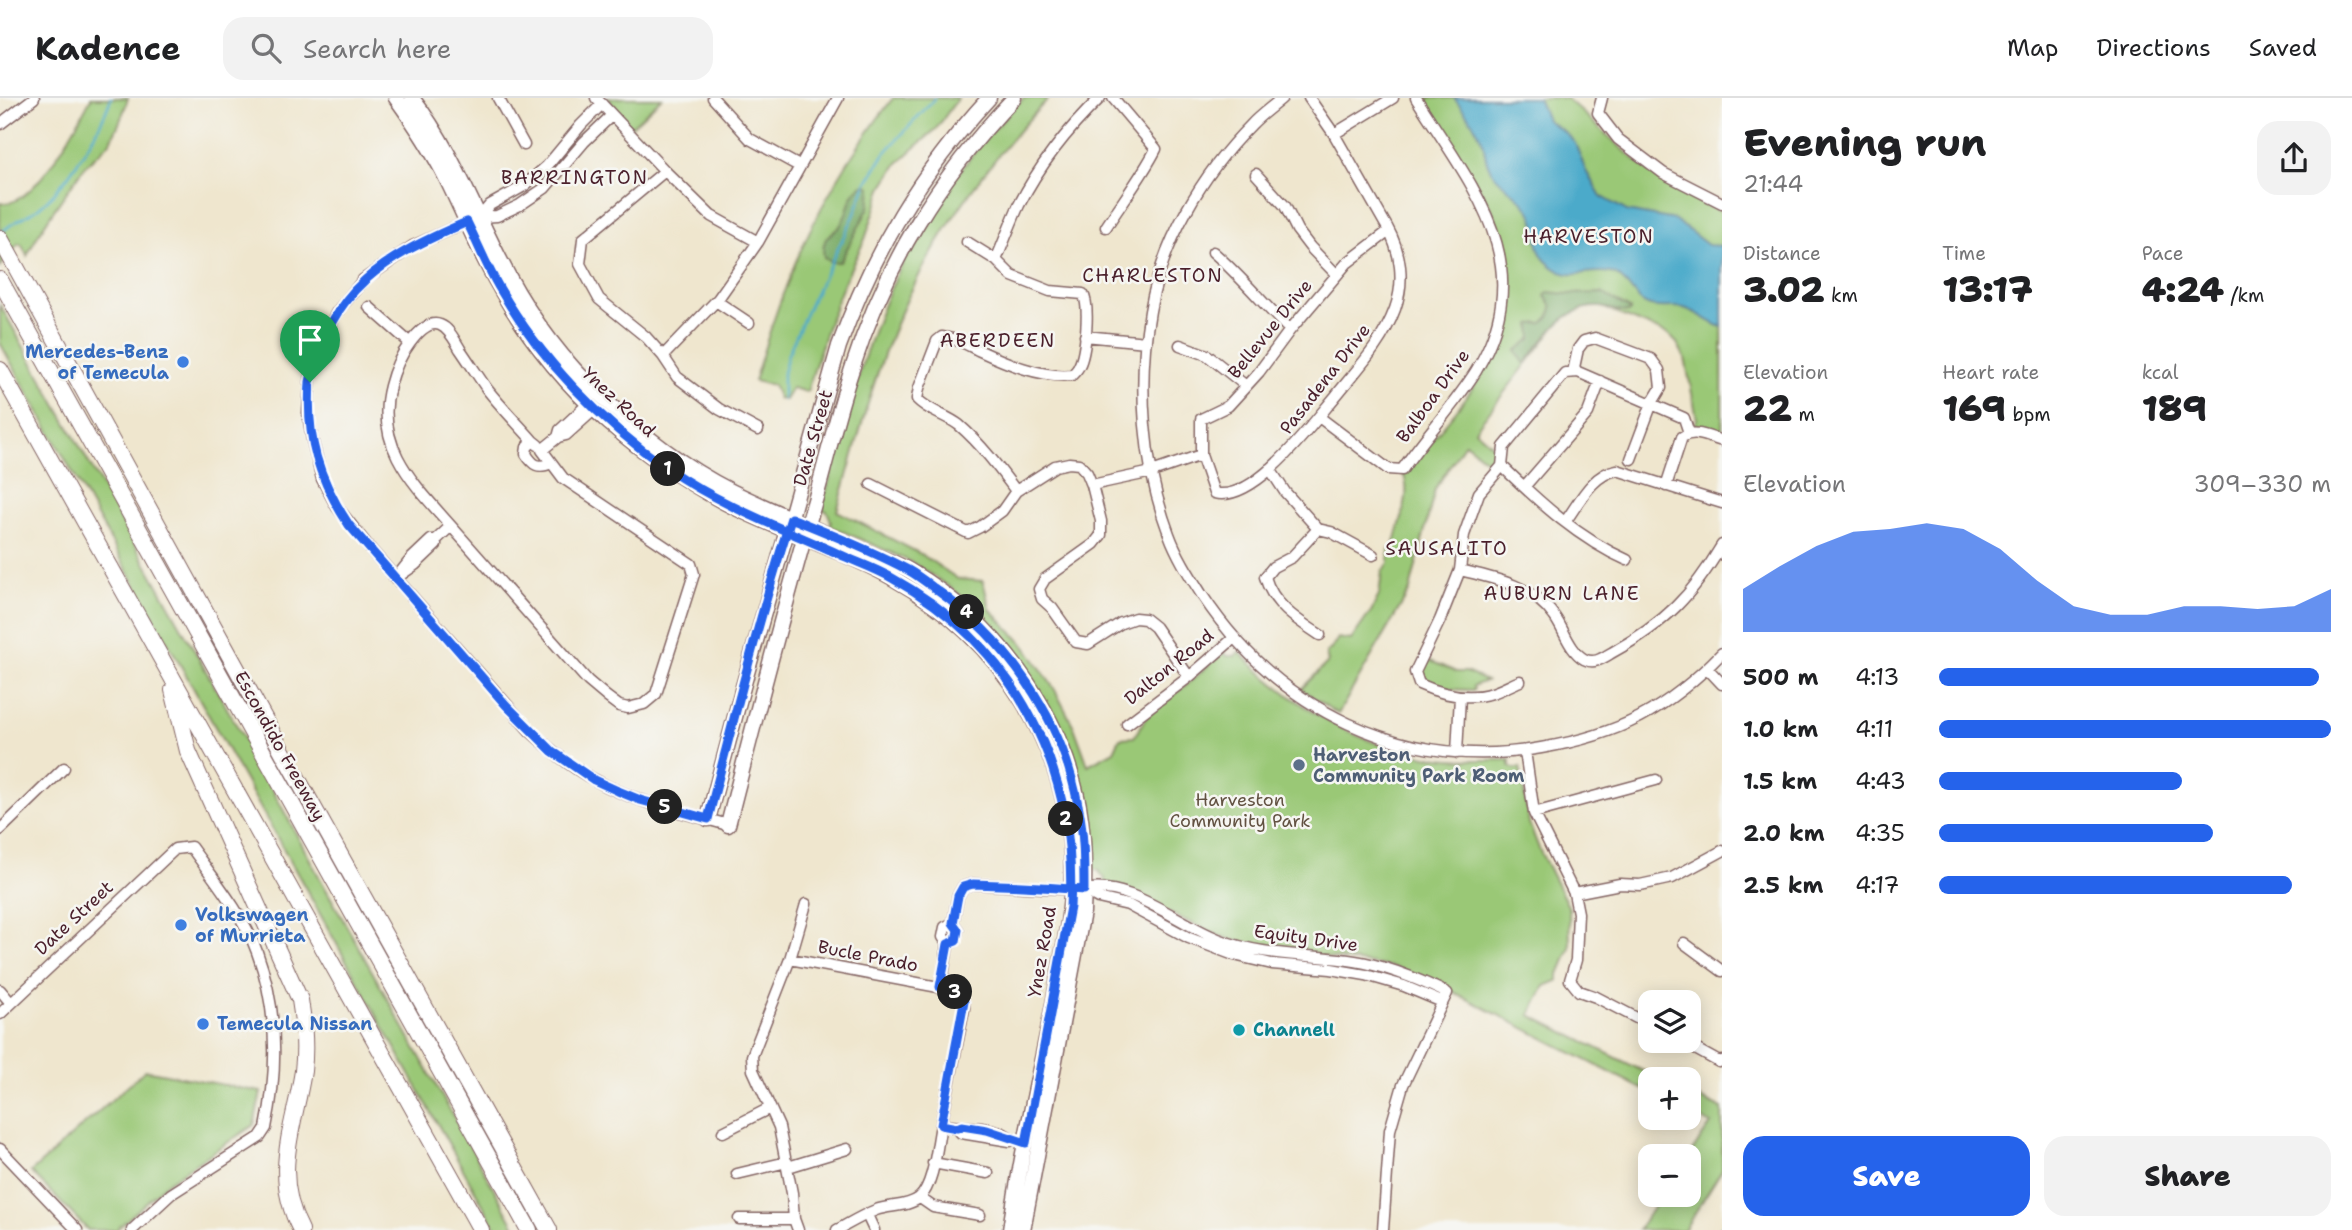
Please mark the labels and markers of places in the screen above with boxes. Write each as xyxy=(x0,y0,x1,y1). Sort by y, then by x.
pin xyxy=(280,310,340,382)
place label: Mercedes-Benz of Temecula xyxy=(25,340,170,385)
marker: Mercedes-Benz of Temecula xyxy=(175,354,191,370)
pin: 1 xyxy=(650,452,686,486)
pin: 4 xyxy=(950,594,984,630)
place label: Harveston Community Park Room xyxy=(1313,743,1525,788)
marker: Harveston Community Park Room xyxy=(1291,757,1307,773)
pin: 5 xyxy=(648,790,682,824)
pin: 2 xyxy=(1048,802,1084,836)
place label: Volkswagen of Murrieta xyxy=(195,903,308,948)
marker: Volkswagen of Murrieta xyxy=(173,917,189,933)
pin: 3 xyxy=(937,974,972,1010)
place label: Temecula Nissan xyxy=(217,1012,372,1036)
marker: Temecula Nissan xyxy=(195,1016,211,1032)
place label: Channell xyxy=(1253,1018,1335,1042)
marker: Channell xyxy=(1231,1022,1247,1038)

